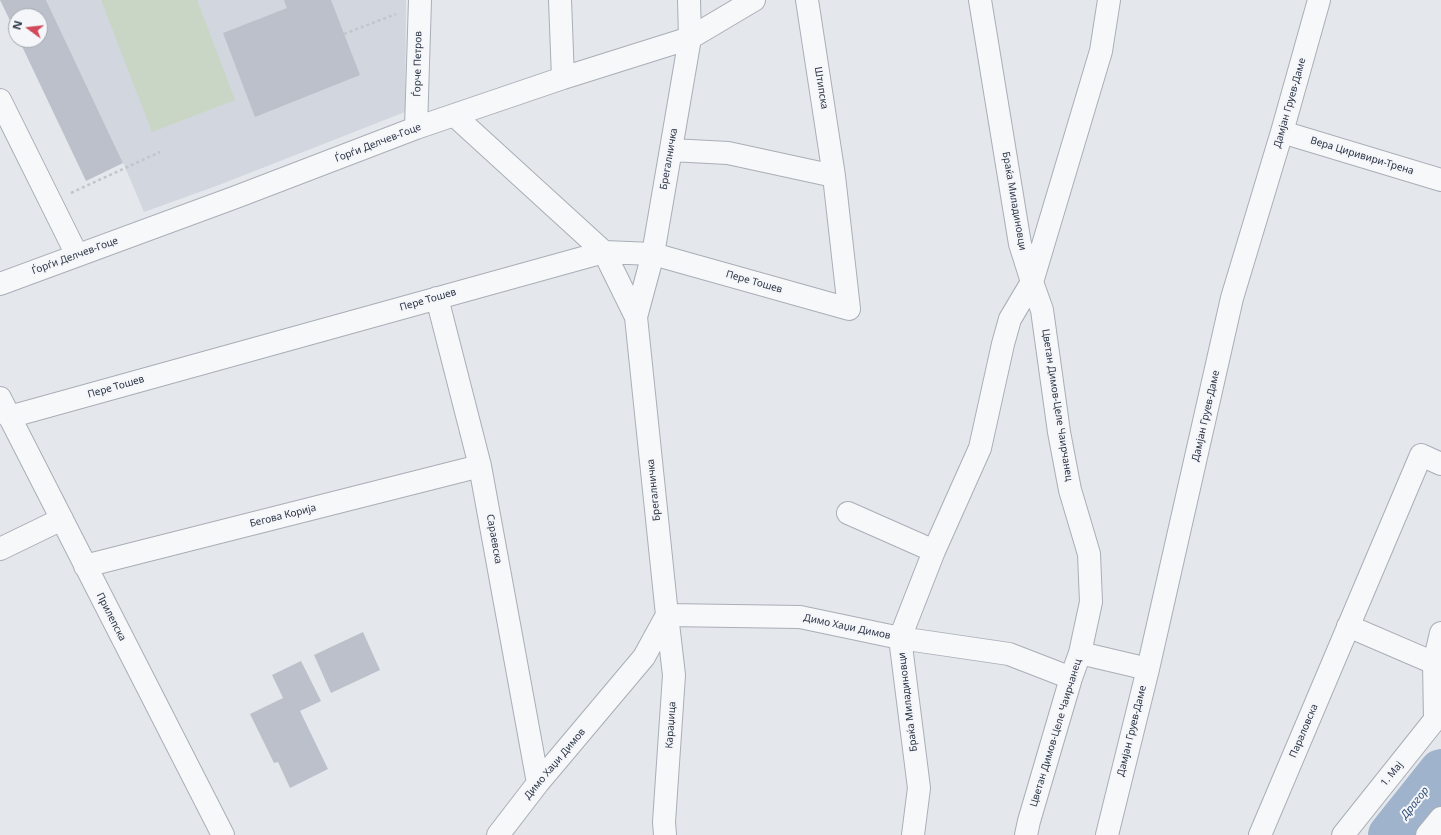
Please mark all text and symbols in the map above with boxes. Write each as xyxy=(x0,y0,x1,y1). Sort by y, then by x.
north arrow xyxy=(8,8,48,48)
text: N xyxy=(8,19,25,31)
street label: Ѓорче Петров xyxy=(411,31,425,97)
street label: Дамјан Груев-Даме xyxy=(1271,57,1309,149)
street label: Штипска xyxy=(812,66,830,110)
street label: Ѓорѓи Делчев-Гоце xyxy=(333,121,423,165)
street label: Брегалничка xyxy=(658,127,680,191)
street label: Вера Циривири-Трена xyxy=(1309,135,1415,177)
street label: Браќа Миладиновци xyxy=(999,151,1029,251)
street label: Ѓорѓи Делчев-Гоце xyxy=(30,235,120,277)
street label: Пере Тошев xyxy=(724,268,784,296)
street label: Пере Тошев xyxy=(398,286,458,314)
street label: Цветан Димов-Целе Чаирчанец xyxy=(1039,328,1075,482)
street label: Дамјан Груев-Даме xyxy=(1190,369,1222,463)
street label: Пере Тошев xyxy=(86,373,146,401)
street label: Брегалничка xyxy=(645,458,663,522)
street label: Бегова Корија xyxy=(249,502,317,530)
street label: Сараевска xyxy=(484,513,504,565)
street label: Прилепска xyxy=(94,591,128,643)
street label: Димо Хаџи Димов xyxy=(802,612,892,642)
street label: Браќа Миладиновци xyxy=(896,652,920,752)
street label: Цветан Димов-Целе Чаирчанец xyxy=(1028,658,1084,808)
street label: Дамјан Груев-Даме xyxy=(1115,684,1149,778)
street label: Караџица xyxy=(663,701,679,749)
street label: Параловска xyxy=(1287,702,1321,760)
street label: Димо Хаџи Димов xyxy=(522,726,588,802)
street label: 1. Мај xyxy=(1378,759,1406,789)
water label: Драгор xyxy=(1398,784,1432,822)

